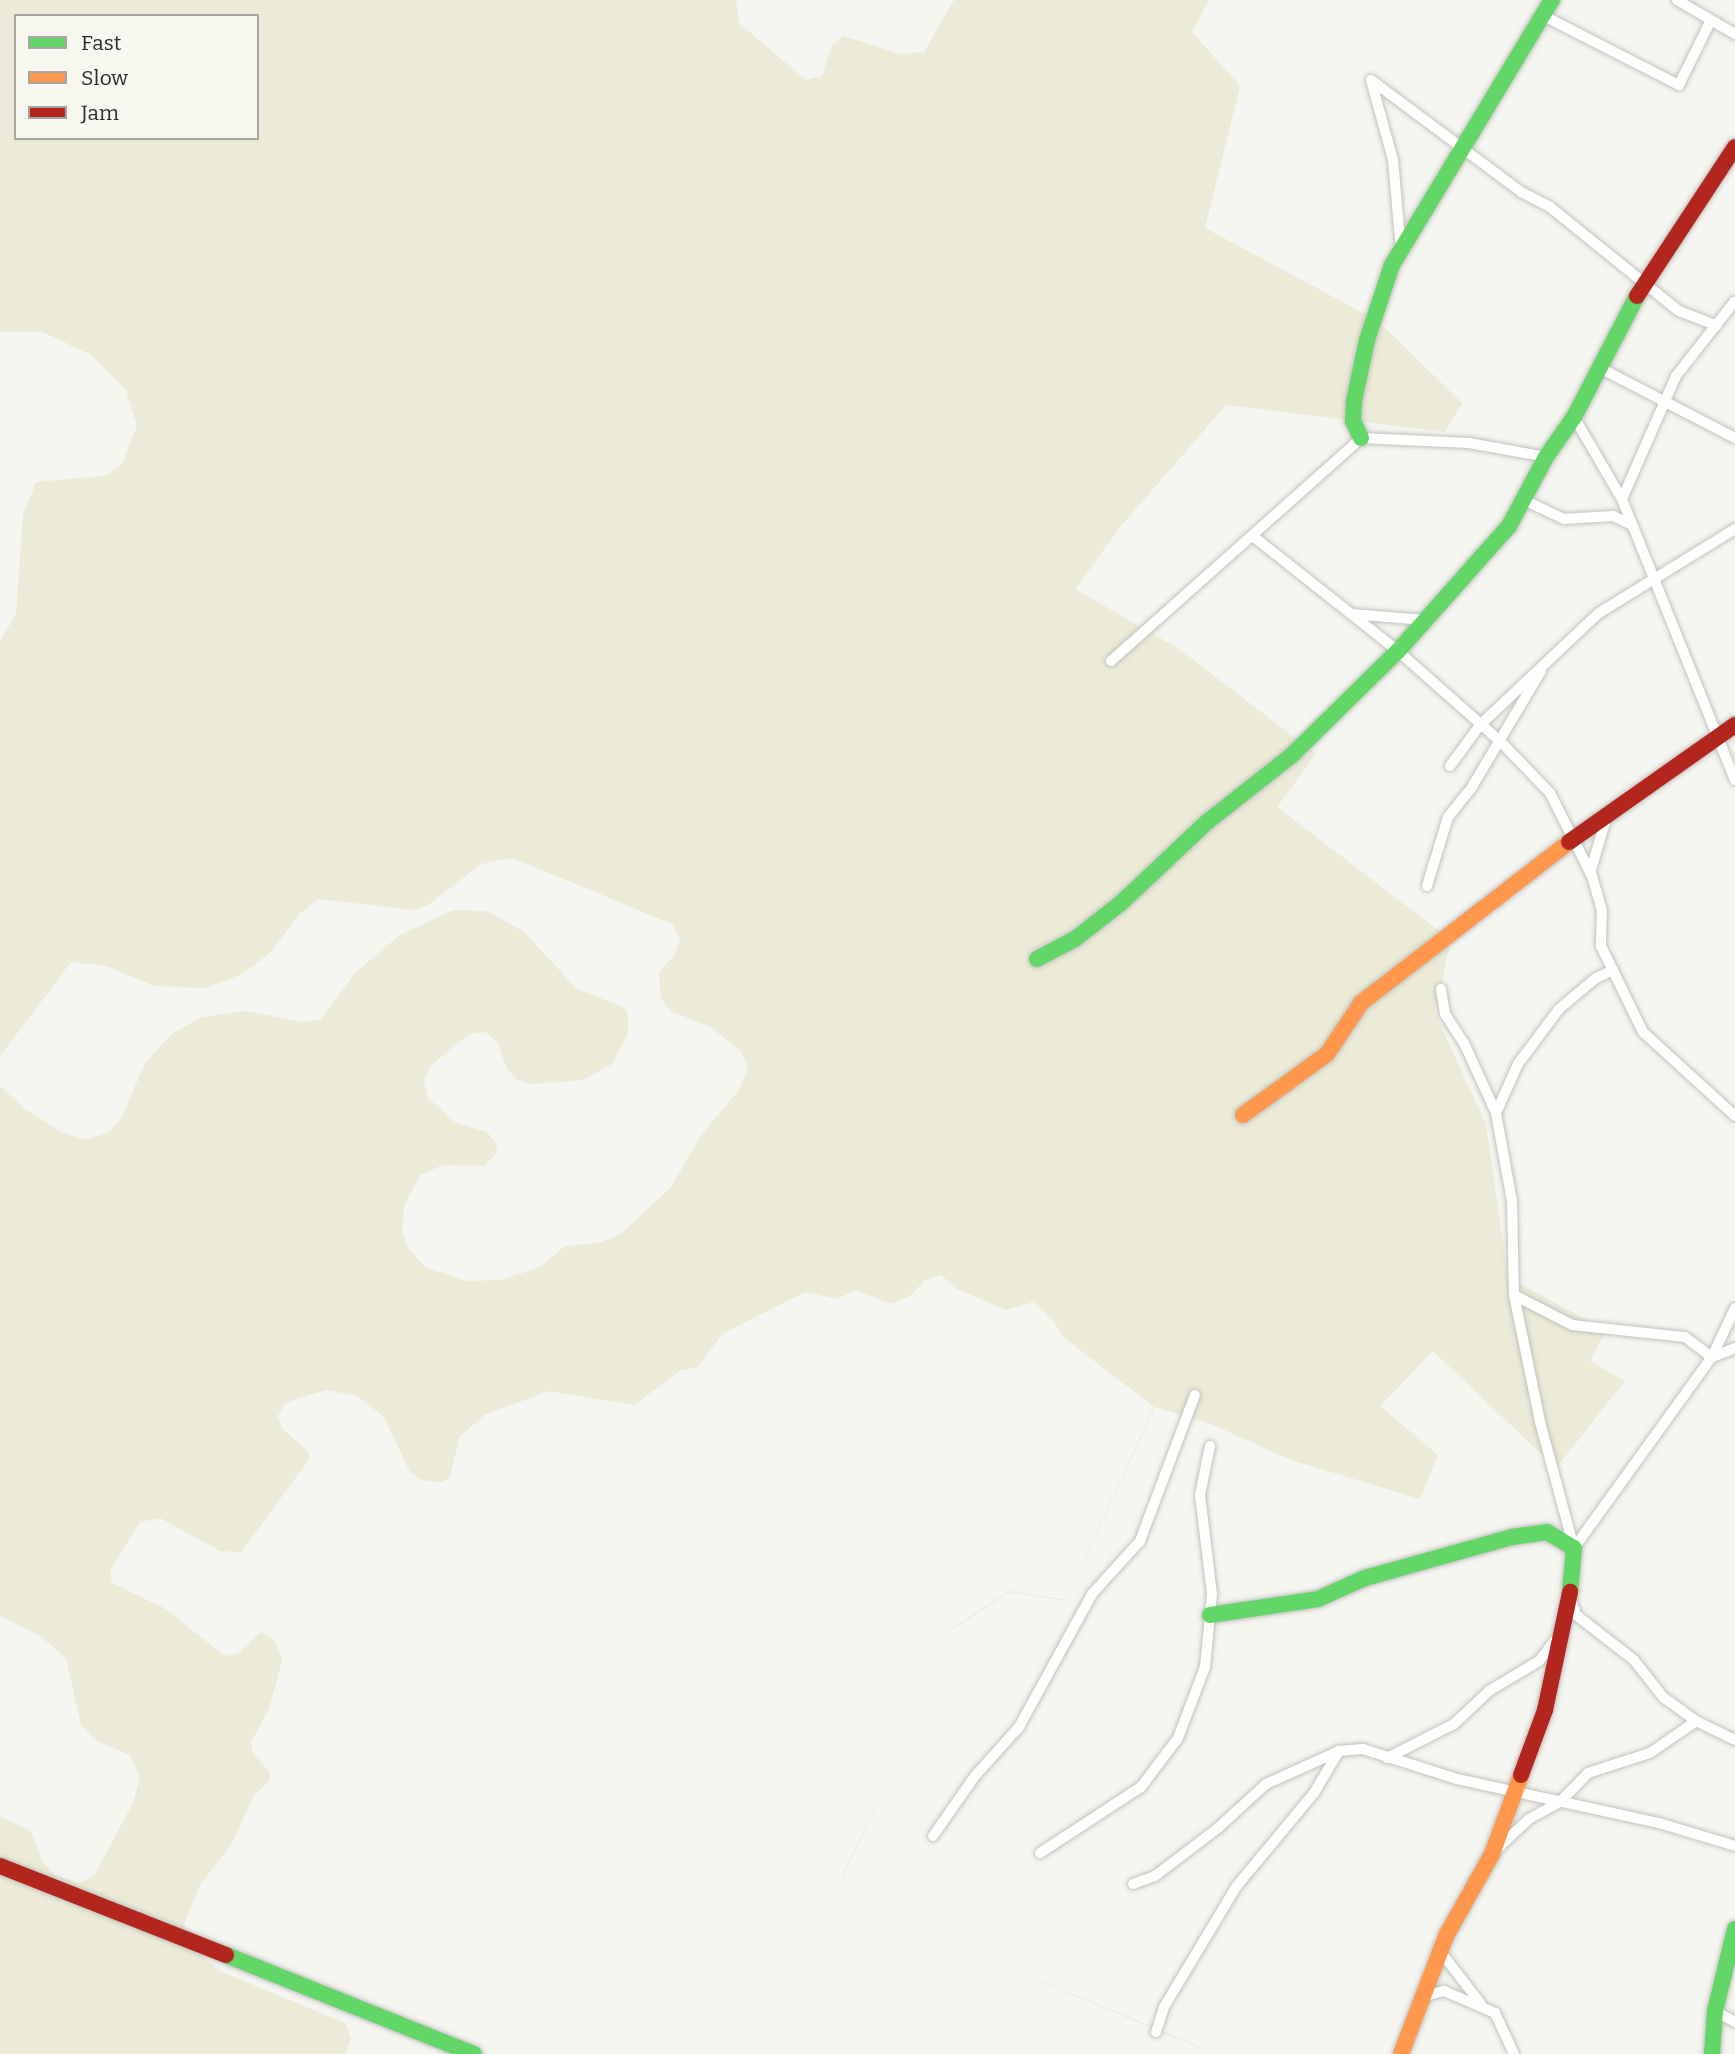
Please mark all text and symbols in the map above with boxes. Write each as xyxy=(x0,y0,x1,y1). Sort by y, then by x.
legend xyxy=(14,14,259,140)
text: Fast xyxy=(81,30,121,56)
text: Slow xyxy=(81,65,128,91)
text: Jam xyxy=(81,100,119,126)

